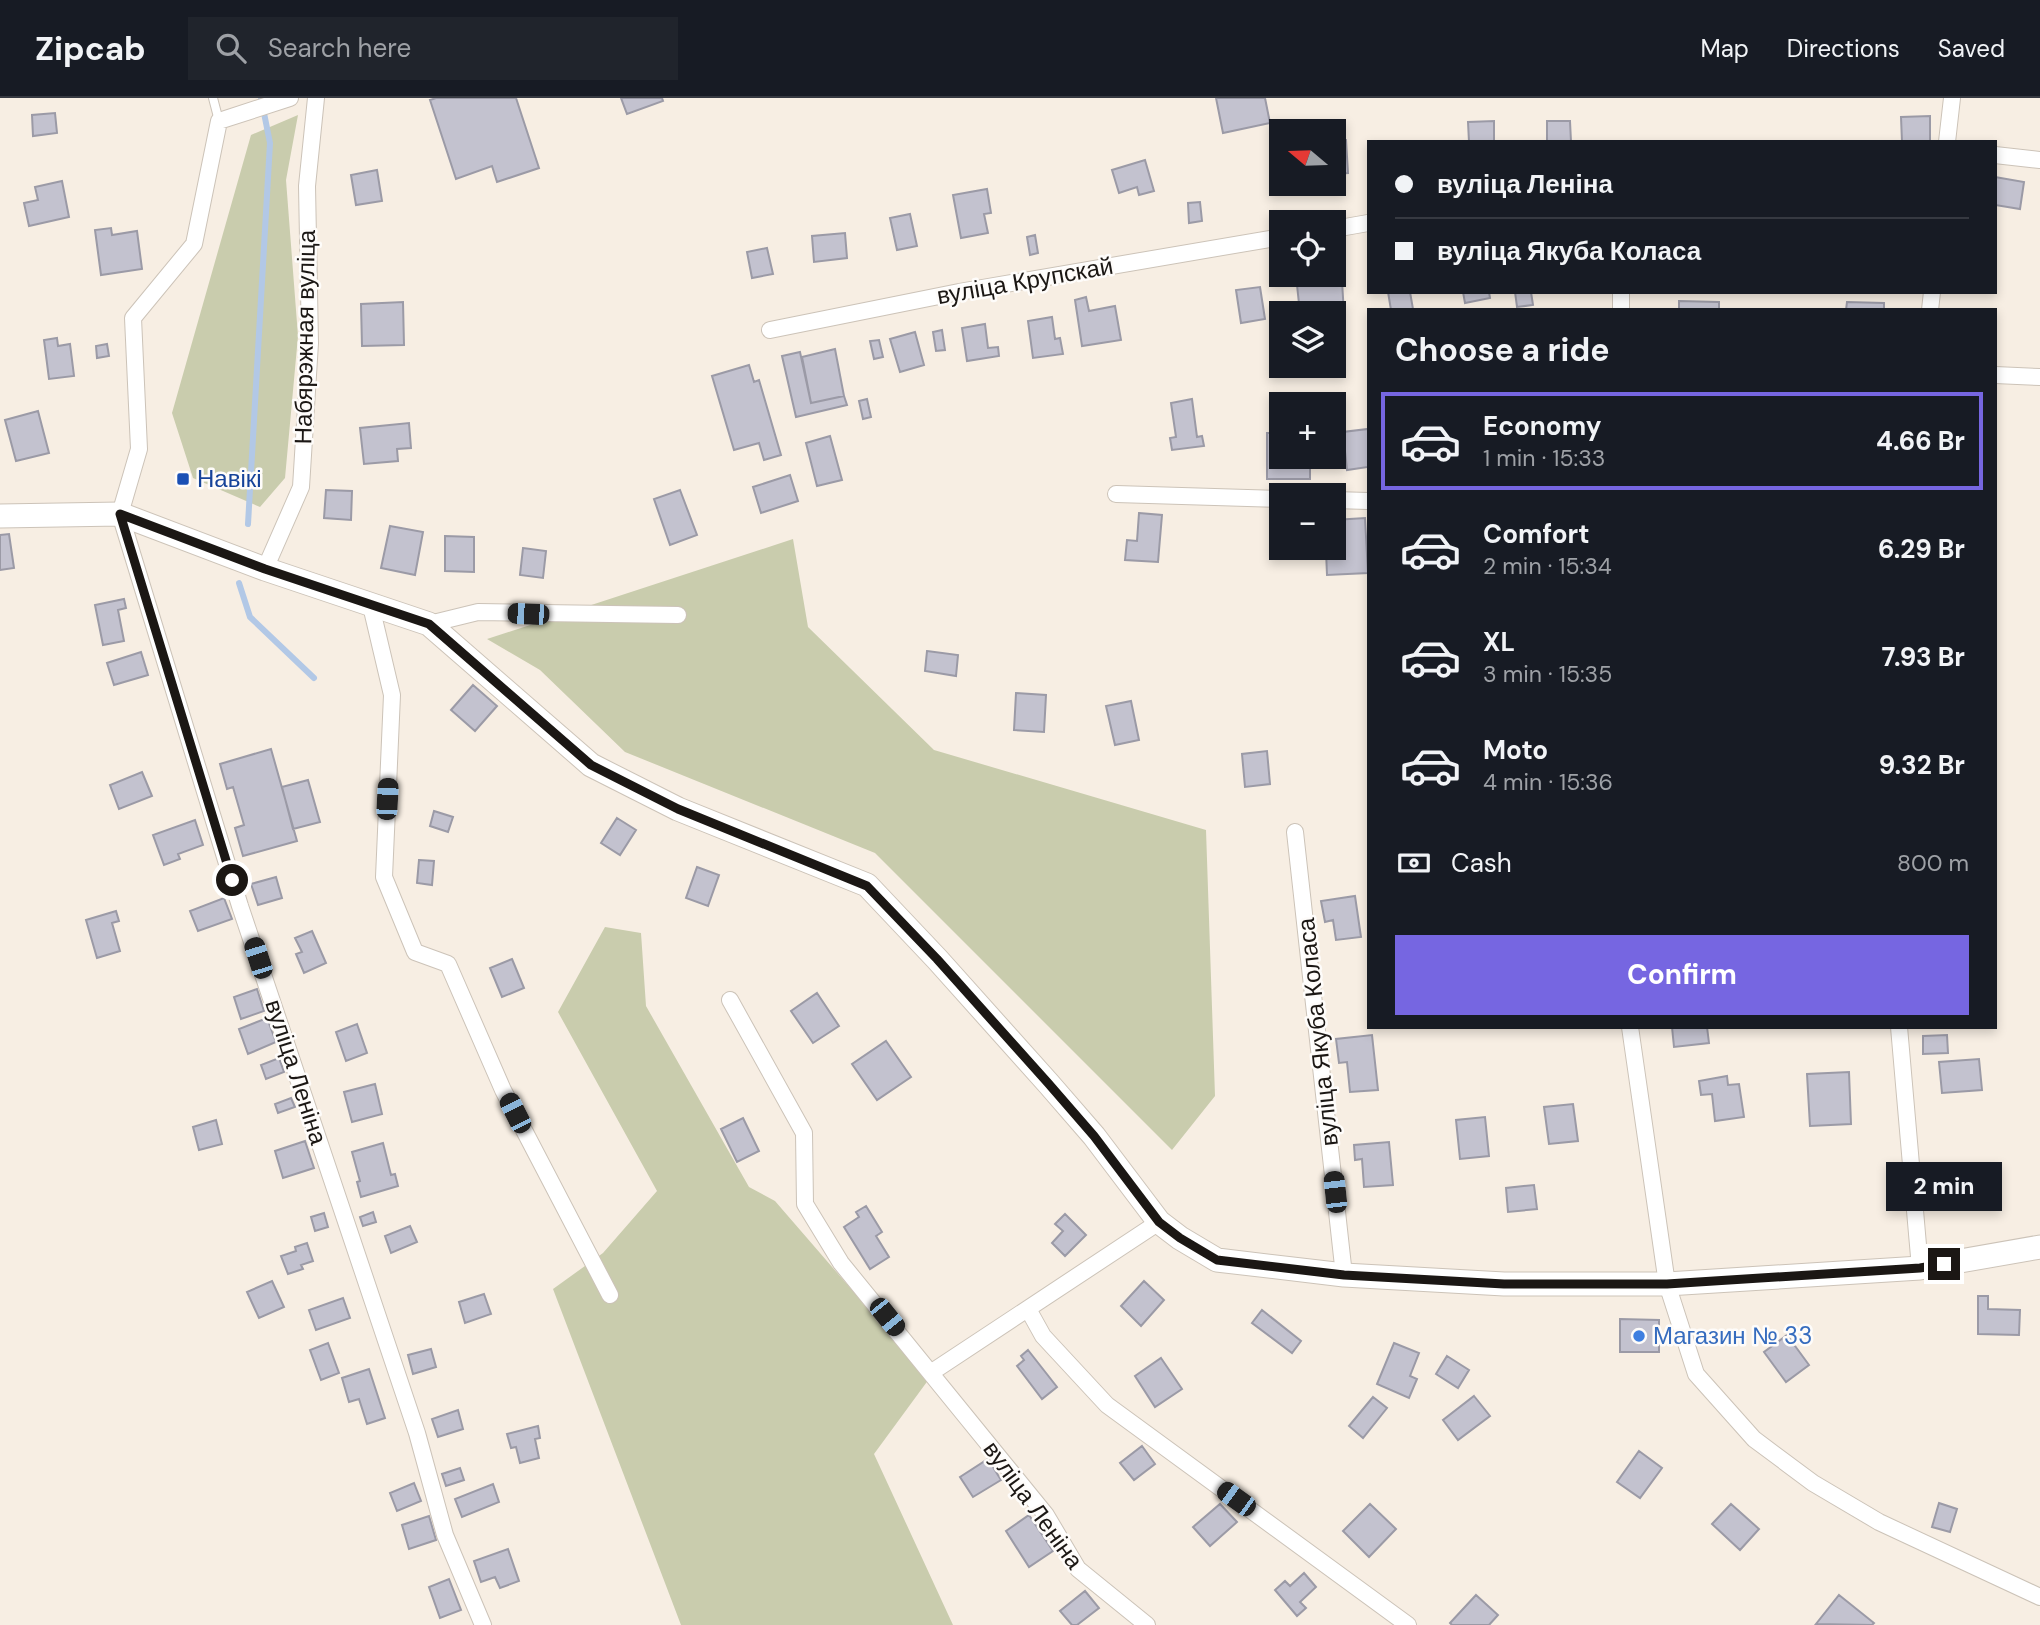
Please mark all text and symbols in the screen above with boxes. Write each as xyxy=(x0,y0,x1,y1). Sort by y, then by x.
search box xyxy=(188,17,678,80)
text: Zipcab xyxy=(35,27,146,70)
icon: search xyxy=(212,29,250,67)
text: Search here xyxy=(268,31,411,65)
text: Map xyxy=(1701,33,1749,64)
text: Directions xyxy=(1787,33,1900,64)
text: Saved xyxy=(1938,33,2005,64)
north arrow xyxy=(1269,119,1346,196)
map controls xyxy=(1269,119,1346,560)
text: вуліца Леніна xyxy=(1437,167,1613,201)
button: locate xyxy=(1269,210,1346,287)
street label: Набярэжная вуліца xyxy=(287,229,322,445)
text: вуліца Якуба Коласа xyxy=(1437,234,1701,268)
street label: вуліца Крупскай xyxy=(934,250,1115,311)
button: layers xyxy=(1269,301,1346,378)
text: Choose a ride xyxy=(1395,329,1610,371)
button: + xyxy=(1269,392,1346,469)
text: Economy xyxy=(1483,409,1601,443)
icon: car xyxy=(1399,410,1462,473)
text: 4.66 Br xyxy=(1876,424,1965,458)
text: 1 min · 15:33 xyxy=(1483,443,1605,473)
place label: Навікі xyxy=(197,463,262,494)
marker: Навікі xyxy=(175,471,191,487)
button: − xyxy=(1269,483,1346,560)
text: Comfort xyxy=(1483,517,1589,551)
icon: car xyxy=(1399,518,1462,581)
text: 6.29 Br xyxy=(1878,532,1965,566)
text: 2 min · 15:34 xyxy=(1483,551,1612,581)
car xyxy=(507,603,550,625)
text: XL xyxy=(1483,625,1515,659)
icon: car xyxy=(1399,626,1462,689)
text: 7.93 Br xyxy=(1881,640,1965,674)
text: 3 min · 15:35 xyxy=(1483,659,1612,689)
text: Moto xyxy=(1483,733,1548,767)
icon: car xyxy=(1399,734,1462,797)
text: 9.32 Br xyxy=(1879,748,1965,782)
text: 4 min · 15:36 xyxy=(1483,767,1613,797)
car xyxy=(376,777,399,821)
icon: cash xyxy=(1395,844,1433,882)
text: Cash xyxy=(1451,846,1512,880)
text: 800 m xyxy=(1897,848,1969,878)
route start xyxy=(216,864,248,896)
street label: вуліца Якуба Коласа xyxy=(1290,916,1345,1148)
car xyxy=(242,935,275,981)
button: Confirm xyxy=(1395,935,1969,1015)
street label: вуліца Леніна xyxy=(258,995,335,1149)
car xyxy=(497,1090,534,1136)
callout: 2 min xyxy=(1886,1162,2002,1212)
car xyxy=(1323,1170,1348,1214)
text: 2 min xyxy=(1914,1171,1974,1201)
route end xyxy=(1928,1248,1960,1280)
car xyxy=(866,1294,909,1340)
place label: Магазин № 33 xyxy=(1653,1320,1812,1351)
marker: Магазин № 33 xyxy=(1631,1328,1647,1344)
street label: вуліца Леніна xyxy=(977,1435,1091,1575)
car xyxy=(1213,1478,1260,1520)

